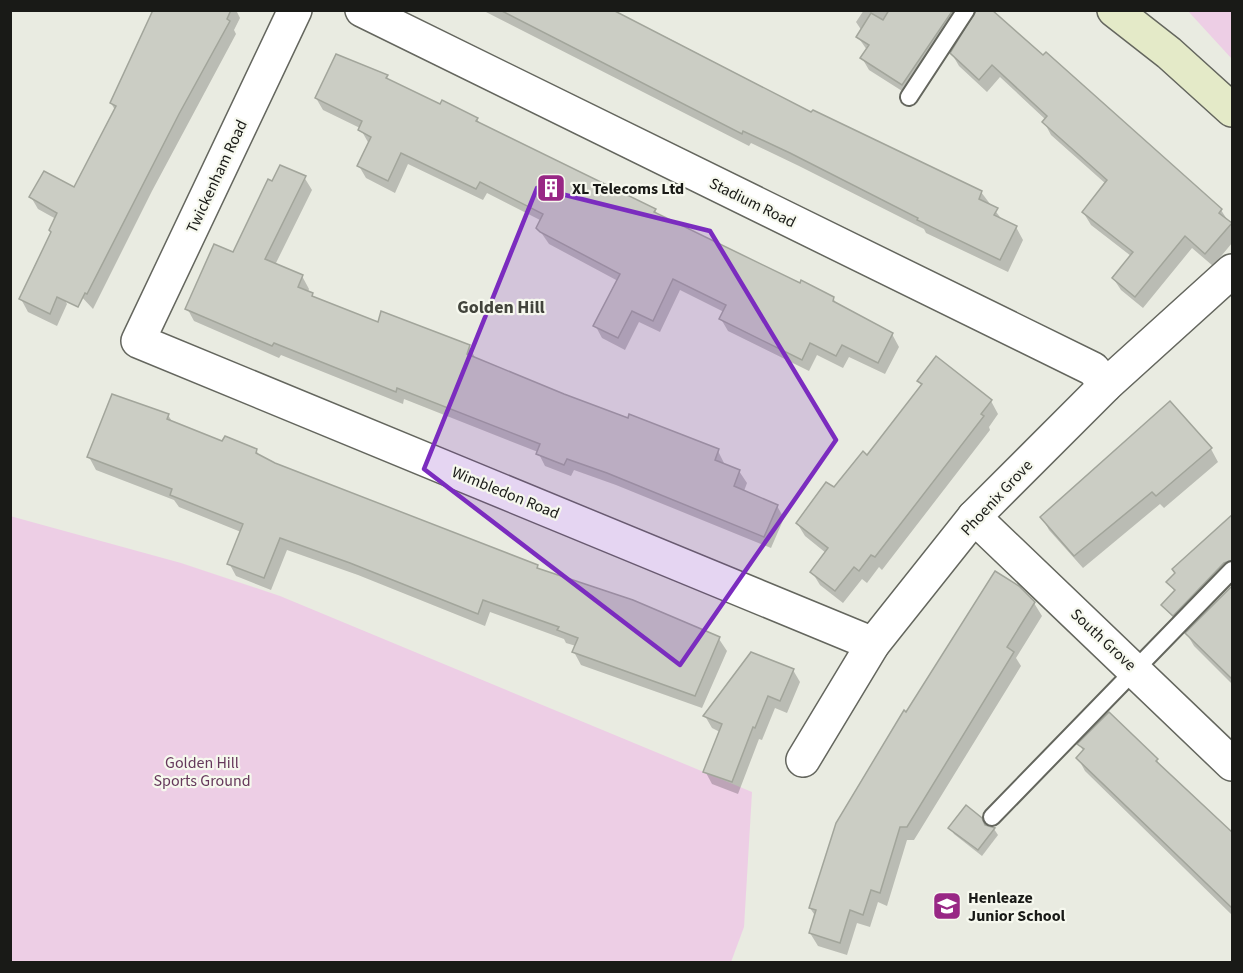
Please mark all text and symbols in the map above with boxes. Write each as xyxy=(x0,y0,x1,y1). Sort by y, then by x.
street label: Twickenham Road xyxy=(181,116,253,237)
building icon: XL Telecoms Ltd xyxy=(535,172,567,204)
street label: Stadium Road xyxy=(706,172,799,233)
place label: XL Telecoms Ltd xyxy=(572,178,684,200)
district label: Golden Hill xyxy=(457,295,545,320)
street label: Phoenix Grove xyxy=(956,455,1038,541)
street label: Wimbledon Road xyxy=(448,461,563,525)
street label: South Grove xyxy=(1066,604,1141,676)
park label: Golden Hill Sports Ground xyxy=(153,752,251,792)
place label: Henleaze Junior School xyxy=(968,887,1066,927)
school or university icon: Henleaze Junior School xyxy=(931,890,963,922)

